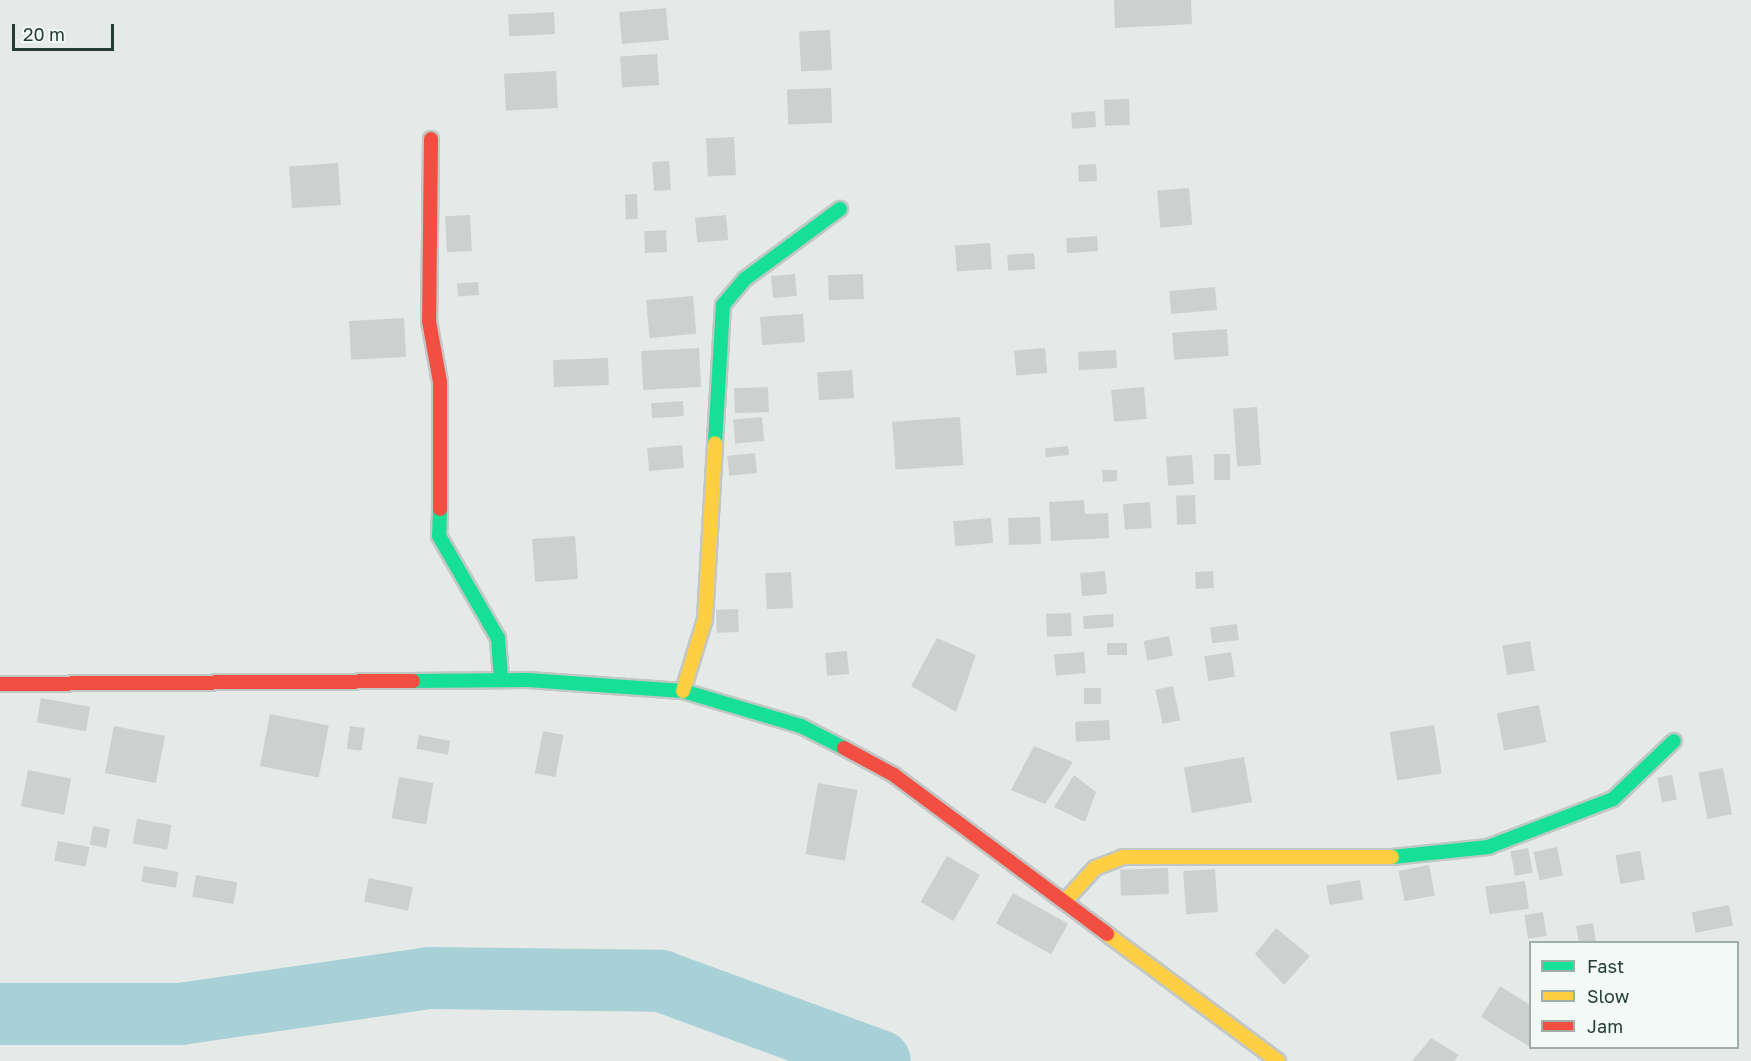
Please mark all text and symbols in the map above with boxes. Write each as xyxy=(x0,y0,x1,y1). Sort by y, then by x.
scale bar xyxy=(15,12,117,50)
text: 20 m xyxy=(23,23,65,45)
legend xyxy=(1529,941,1739,1049)
text: Fast xyxy=(1587,955,1624,977)
text: Slow xyxy=(1587,985,1629,1007)
text: Jam xyxy=(1587,1015,1623,1037)

